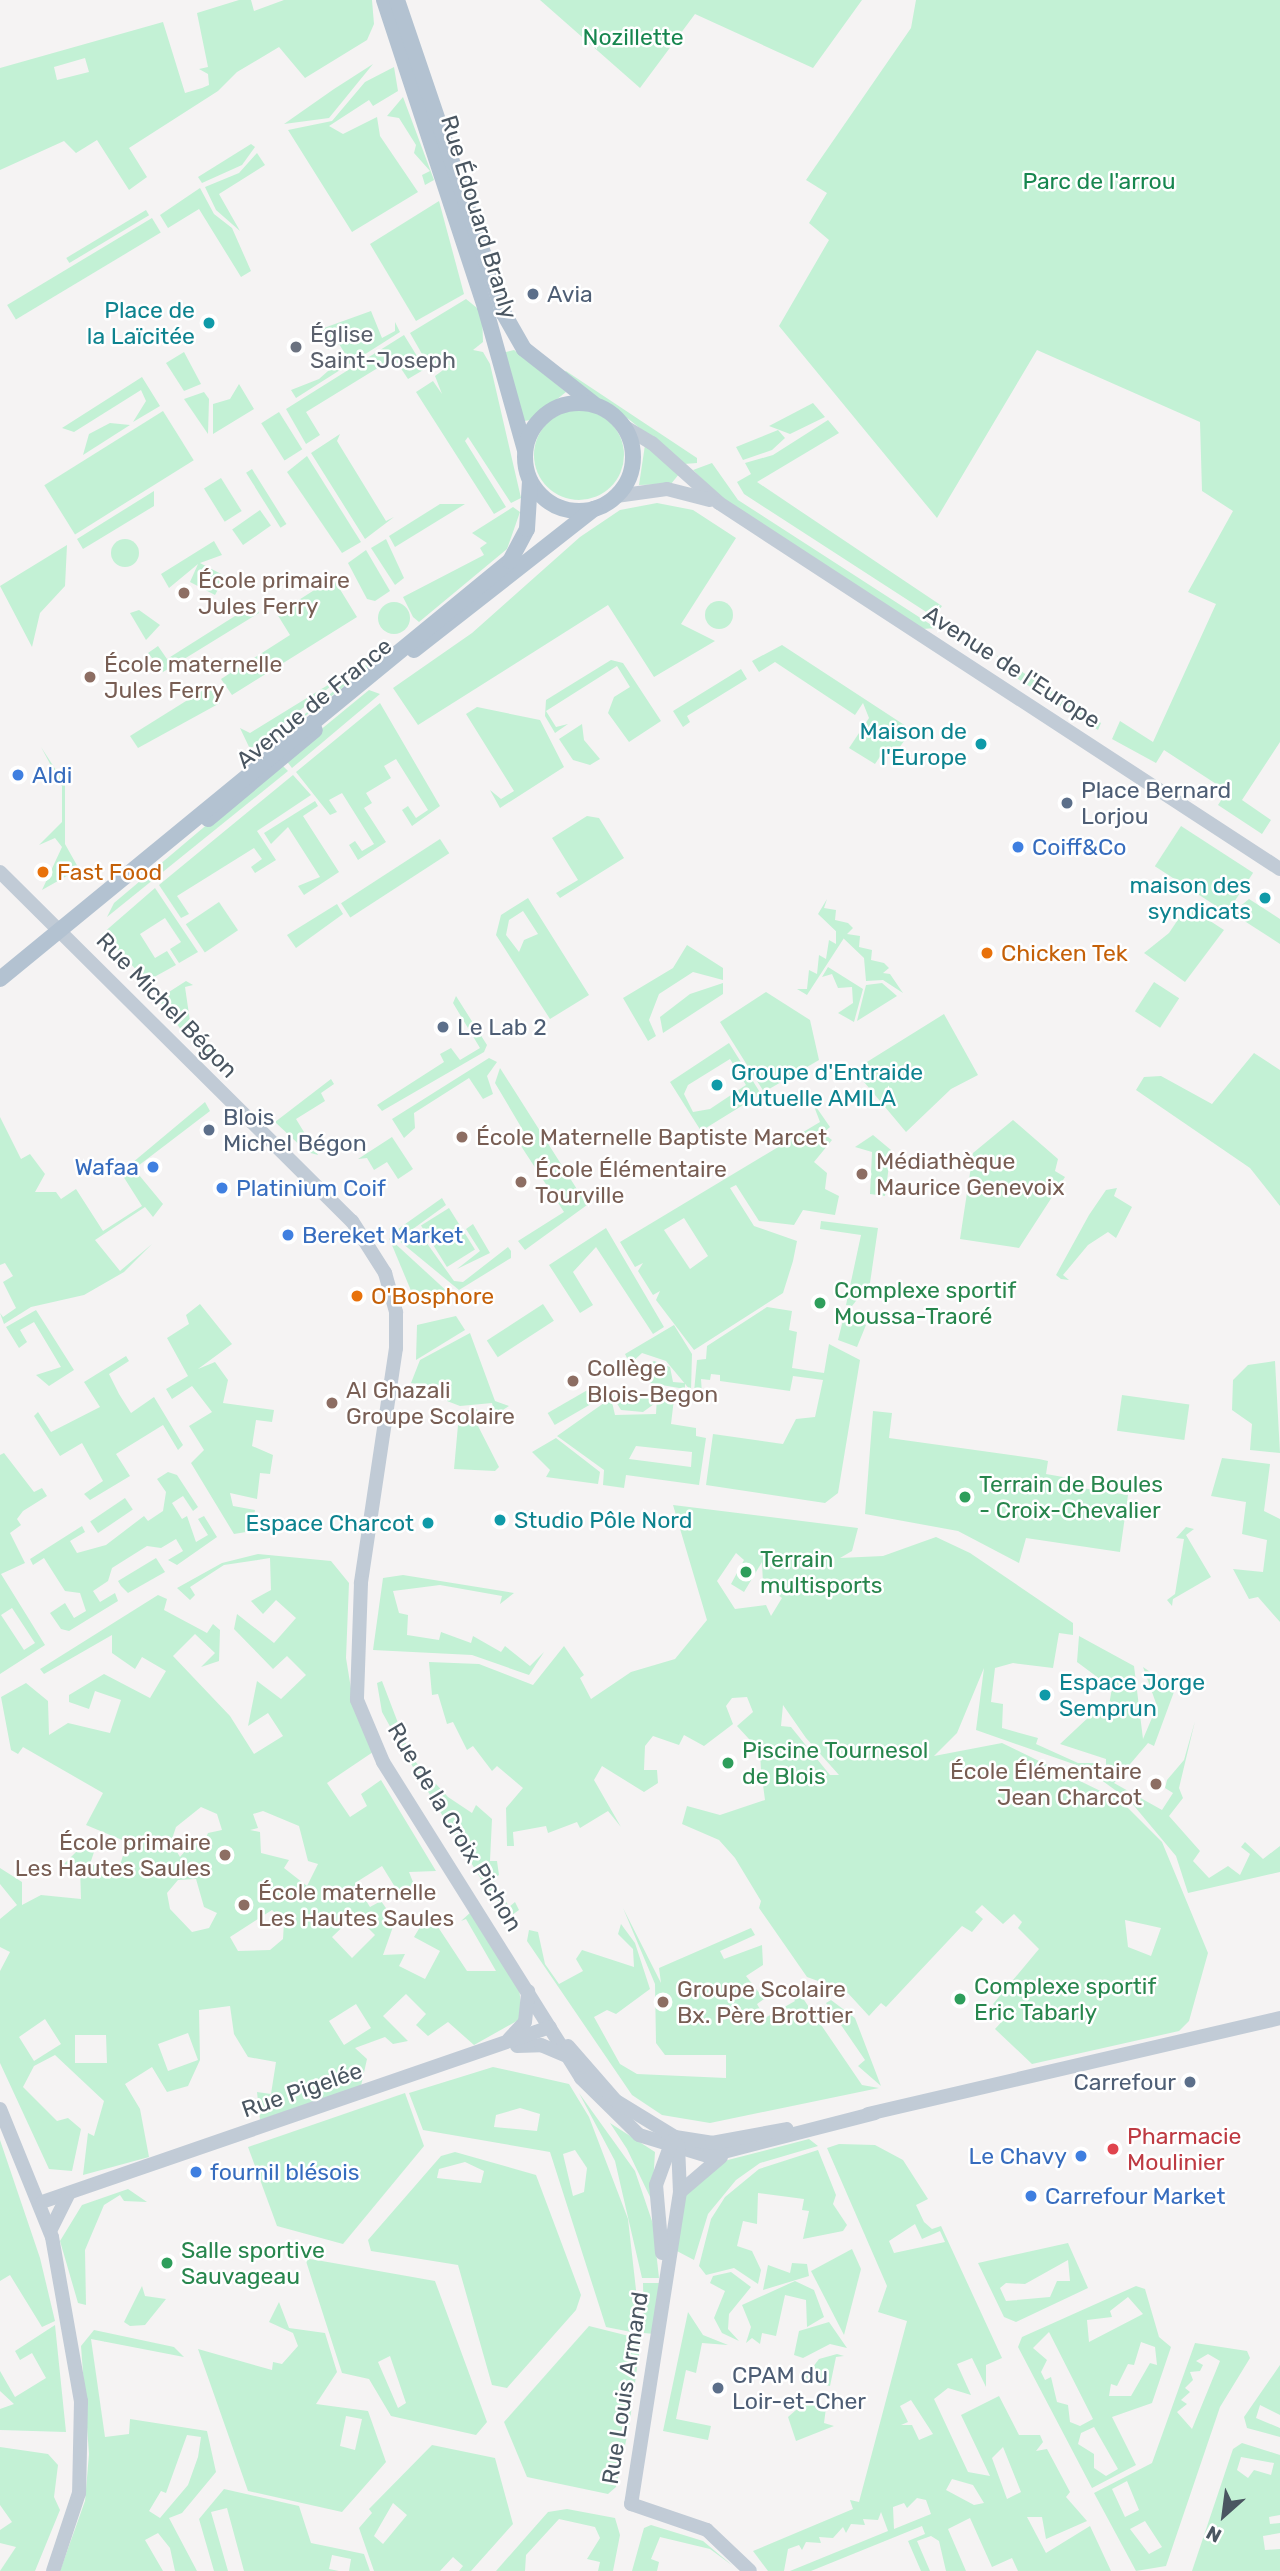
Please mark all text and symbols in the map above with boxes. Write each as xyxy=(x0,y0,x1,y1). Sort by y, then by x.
park label: Nozillette xyxy=(582,23,684,51)
street label: Rue Édouard Branly xyxy=(435,112,523,322)
park label: Parc de l'arrou xyxy=(1022,167,1176,195)
place label: Avia xyxy=(547,280,593,308)
marker: Avia xyxy=(525,286,541,302)
place label: Place de la Laïcitée xyxy=(87,296,195,350)
marker: Place de la Laïcitée xyxy=(201,315,217,331)
place label: Église Saint-Joseph xyxy=(310,320,456,374)
marker: Église Saint-Joseph xyxy=(288,339,304,355)
place label: École primaire Jules Ferry xyxy=(198,566,350,620)
marker: École primaire Jules Ferry xyxy=(176,585,192,601)
street label: Avenue de l'Europe xyxy=(919,600,1105,734)
street label: Avenue de France xyxy=(231,632,397,774)
place label: École maternelle Jules Ferry xyxy=(104,650,282,704)
marker: École maternelle Jules Ferry xyxy=(82,669,98,685)
place label: Maison de l'Europe xyxy=(859,717,967,771)
marker: Maison de l'Europe xyxy=(973,736,989,752)
place label: Aldi xyxy=(32,761,72,789)
marker: Aldi xyxy=(10,767,26,783)
place label: Place Bernard Lorjou xyxy=(1081,776,1231,830)
marker: Place Bernard Lorjou xyxy=(1059,795,1075,811)
place label: Coiff&Co xyxy=(1032,833,1126,861)
marker: Coiff&Co xyxy=(1010,839,1026,855)
place label: Fast Food xyxy=(57,858,162,886)
marker: Fast Food xyxy=(35,864,51,880)
place label: maison des syndicats xyxy=(1129,871,1251,925)
marker: maison des syndicats xyxy=(1257,890,1273,906)
street label: Rue Michel Bégon xyxy=(91,927,243,1083)
place label: Chicken Tek xyxy=(1001,939,1128,967)
marker: Chicken Tek xyxy=(979,945,995,961)
place label: Le Lab 2 xyxy=(457,1013,547,1041)
marker: Le Lab 2 xyxy=(435,1019,451,1035)
place label: Groupe d'Entraide Mutuelle AMILA xyxy=(731,1058,923,1112)
marker: Groupe d'Entraide Mutuelle AMILA xyxy=(709,1077,725,1093)
place label: Blois Michel Bégon xyxy=(223,1103,367,1157)
marker: Blois Michel Bégon xyxy=(201,1122,217,1138)
place label: École Maternelle Baptiste Marcet xyxy=(476,1123,827,1151)
marker: École Maternelle Baptiste Marcet xyxy=(454,1129,470,1145)
place label: Médiathèque Maurice Genevoix xyxy=(876,1147,1065,1201)
place label: Wafaa xyxy=(74,1153,139,1181)
place label: École Élémentaire Tourville xyxy=(535,1155,727,1209)
marker: Wafaa xyxy=(145,1159,161,1175)
marker: Médiathèque Maurice Genevoix xyxy=(854,1166,870,1182)
place label: Platinium Coif xyxy=(236,1174,386,1202)
marker: École Élémentaire Tourville xyxy=(513,1174,529,1190)
marker: Platinium Coif xyxy=(214,1180,230,1196)
place label: Bereket Market xyxy=(302,1221,463,1249)
marker: Bereket Market xyxy=(280,1227,296,1243)
place label: Complexe sportif Moussa-Traoré xyxy=(834,1276,1016,1330)
place label: O'Bosphore xyxy=(371,1282,494,1310)
marker: O'Bosphore xyxy=(349,1288,365,1304)
marker: Complexe sportif Moussa-Traoré xyxy=(812,1295,828,1311)
place label: Collège Blois-Begon xyxy=(587,1354,718,1408)
marker: Collège Blois-Begon xyxy=(565,1373,581,1389)
place label: Al Ghazali Groupe Scolaire xyxy=(346,1376,515,1430)
marker: Al Ghazali Groupe Scolaire xyxy=(324,1395,340,1411)
place label: Terrain de Boules - Croix-Chevalier xyxy=(979,1470,1163,1524)
marker: Terrain de Boules - Croix-Chevalier xyxy=(957,1489,973,1505)
place label: Studio Pôle Nord xyxy=(514,1506,693,1534)
place label: Espace Charcot xyxy=(245,1509,414,1537)
marker: Studio Pôle Nord xyxy=(492,1512,508,1528)
marker: Espace Charcot xyxy=(420,1515,436,1531)
place label: Terrain multisports xyxy=(760,1545,883,1599)
marker: Terrain multisports xyxy=(738,1564,754,1580)
place label: Espace Jorge Semprun xyxy=(1059,1668,1205,1722)
marker: Espace Jorge Semprun xyxy=(1037,1687,1053,1703)
street label: Rue de la Croix Pichon xyxy=(382,1718,528,1936)
place label: Piscine Tournesol de Blois xyxy=(742,1736,929,1790)
marker: Piscine Tournesol de Blois xyxy=(720,1755,736,1771)
place label: École Élémentaire Jean Charcot xyxy=(950,1757,1142,1811)
marker: École Élémentaire Jean Charcot xyxy=(1148,1776,1164,1792)
place label: École primaire Les Hautes Saules xyxy=(15,1828,211,1882)
marker: École primaire Les Hautes Saules xyxy=(217,1847,233,1863)
place label: École maternelle Les Hautes Saules xyxy=(258,1878,454,1932)
marker: École maternelle Les Hautes Saules xyxy=(236,1897,252,1913)
place label: Complexe sportif Eric Tabarly xyxy=(974,1972,1156,2026)
place label: Groupe Scolaire Bx. Père Brottier xyxy=(677,1975,853,2029)
marker: Complexe sportif Eric Tabarly xyxy=(952,1991,968,2007)
marker: Groupe Scolaire Bx. Père Brottier xyxy=(655,1994,671,2010)
street label: Rue Pigelée xyxy=(238,2056,366,2124)
place label: Carrefour xyxy=(1074,2068,1176,2096)
marker: Carrefour xyxy=(1182,2074,1198,2090)
place label: Pharmacie Moulinier xyxy=(1127,2122,1241,2176)
marker: Pharmacie Moulinier xyxy=(1105,2141,1121,2157)
place label: Le Chavy xyxy=(969,2142,1067,2170)
marker: Le Chavy xyxy=(1073,2148,1089,2164)
place label: fournil blésois xyxy=(210,2158,360,2186)
marker: fournil blésois xyxy=(188,2164,204,2180)
place label: Carrefour Market xyxy=(1045,2182,1226,2210)
marker: Carrefour Market xyxy=(1023,2188,1039,2204)
place label: Salle sportive Sauvageau xyxy=(181,2236,325,2290)
marker: Salle sportive Sauvageau xyxy=(159,2255,175,2271)
street label: Rue Louis Armand xyxy=(596,2290,654,2486)
place label: CPAM du Loir-et-Cher xyxy=(732,2361,866,2415)
marker: CPAM du Loir-et-Cher xyxy=(710,2380,726,2396)
north arrow xyxy=(1189,2480,1259,2550)
text: N xyxy=(1202,2521,1225,2547)

